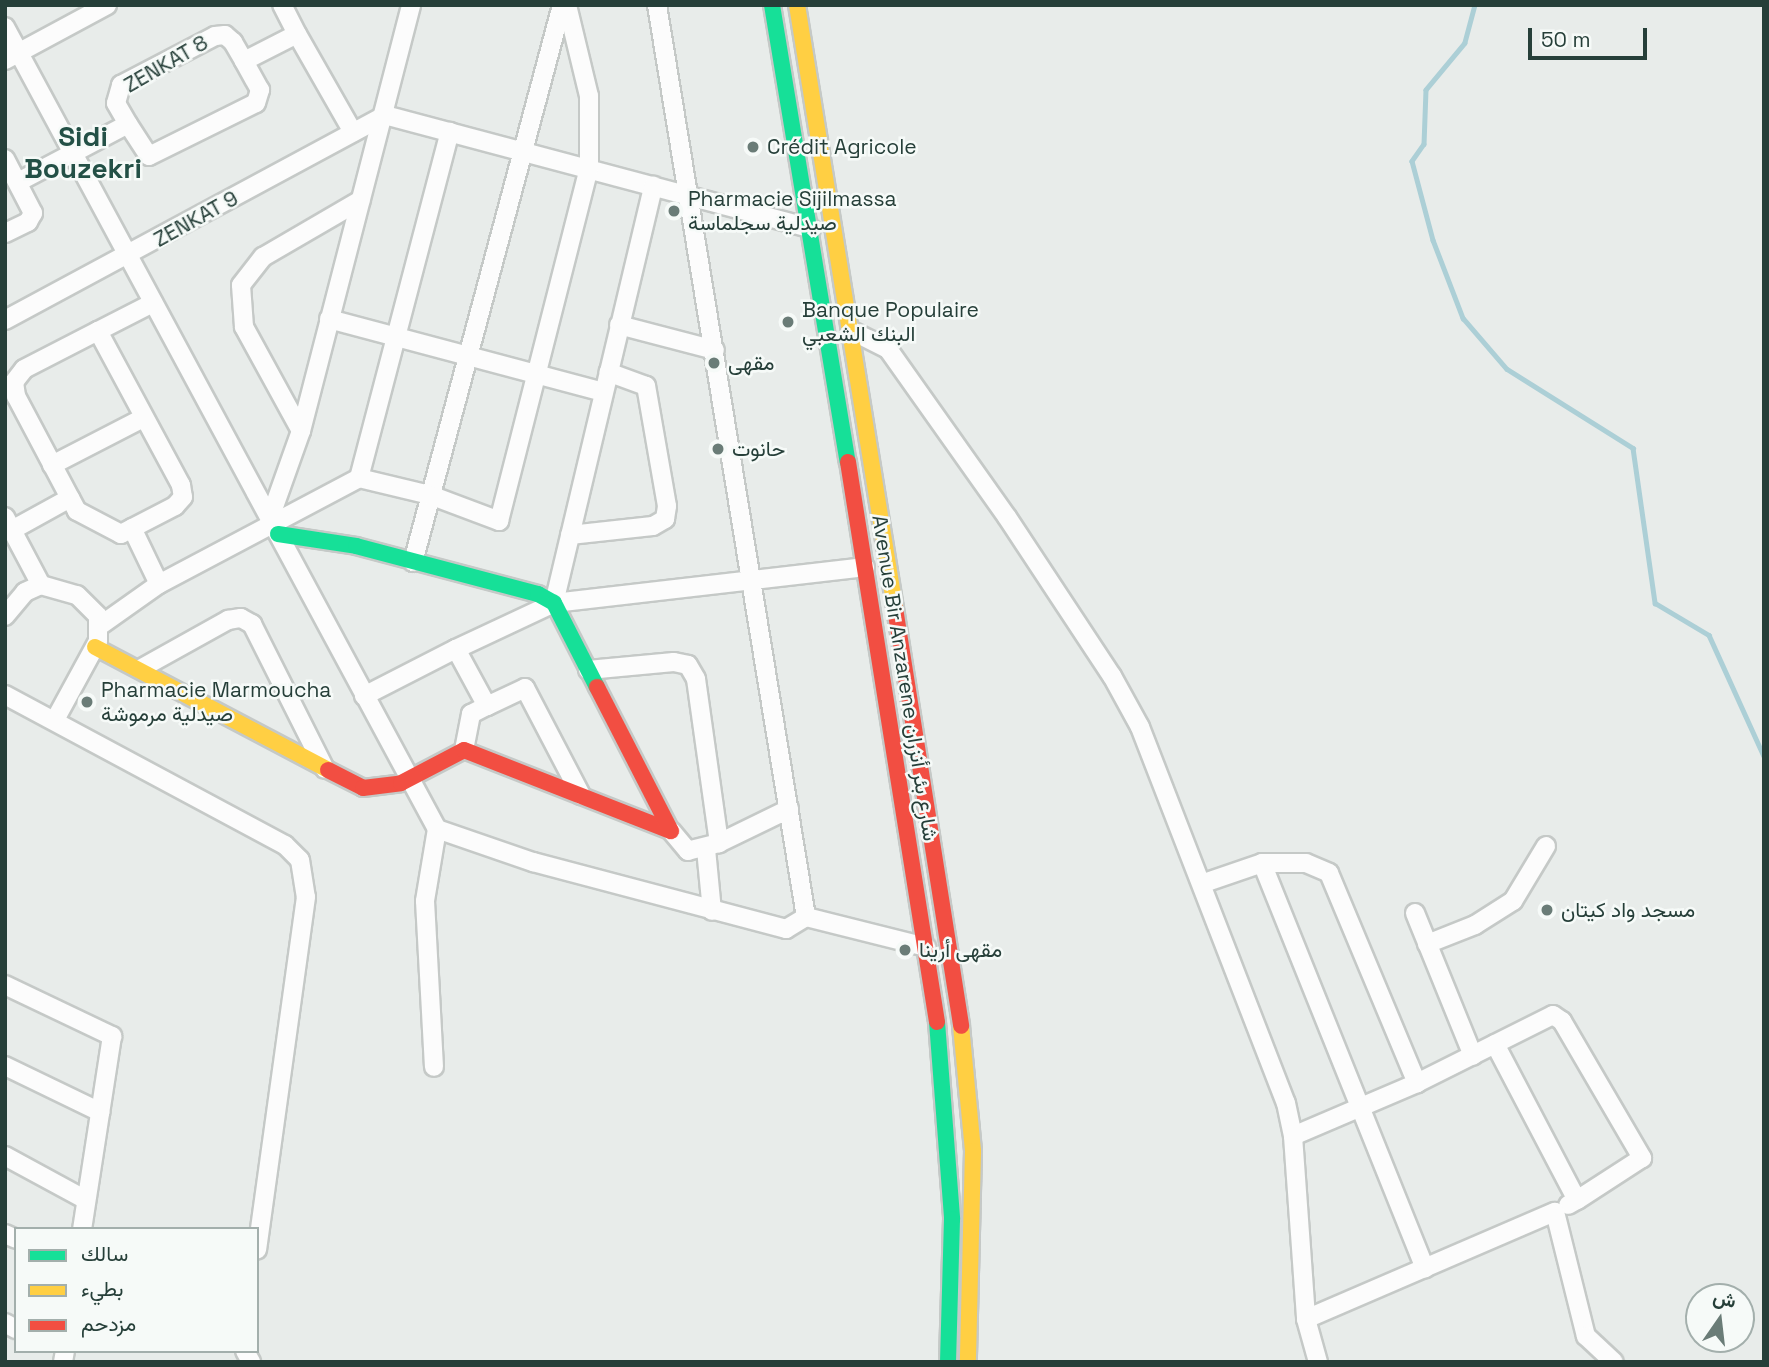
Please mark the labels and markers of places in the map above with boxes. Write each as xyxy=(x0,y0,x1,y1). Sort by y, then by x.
place label: Crédit Agricole xyxy=(767,134,917,160)
marker: Crédit Agricole xyxy=(745,139,761,155)
place label: Pharmacie Sijilmassa صيدلية سجلماسة xyxy=(688,186,897,236)
marker: Pharmacie Sijilmassa صيدلية سجلماسة xyxy=(666,203,682,219)
place label: Banque Populaire البنك الشعبي xyxy=(802,297,979,347)
marker: Banque Populaire البنك الشعبي xyxy=(780,314,796,330)
place label: مقهى xyxy=(728,350,775,376)
marker: مقهى xyxy=(706,355,722,371)
place label: حانوت xyxy=(732,436,785,462)
marker: حانوت xyxy=(710,441,726,457)
place label: Pharmacie Marmoucha صيدلية مرموشة xyxy=(101,677,331,727)
marker: Pharmacie Marmoucha صيدلية مرموشة xyxy=(79,694,95,710)
place label: مسجد واد كيتان xyxy=(1561,897,1695,923)
marker: مسجد واد كيتان xyxy=(1539,902,1555,918)
place label: مقهى أرينا xyxy=(919,937,1002,963)
marker: مقهى أرينا xyxy=(897,942,913,958)

